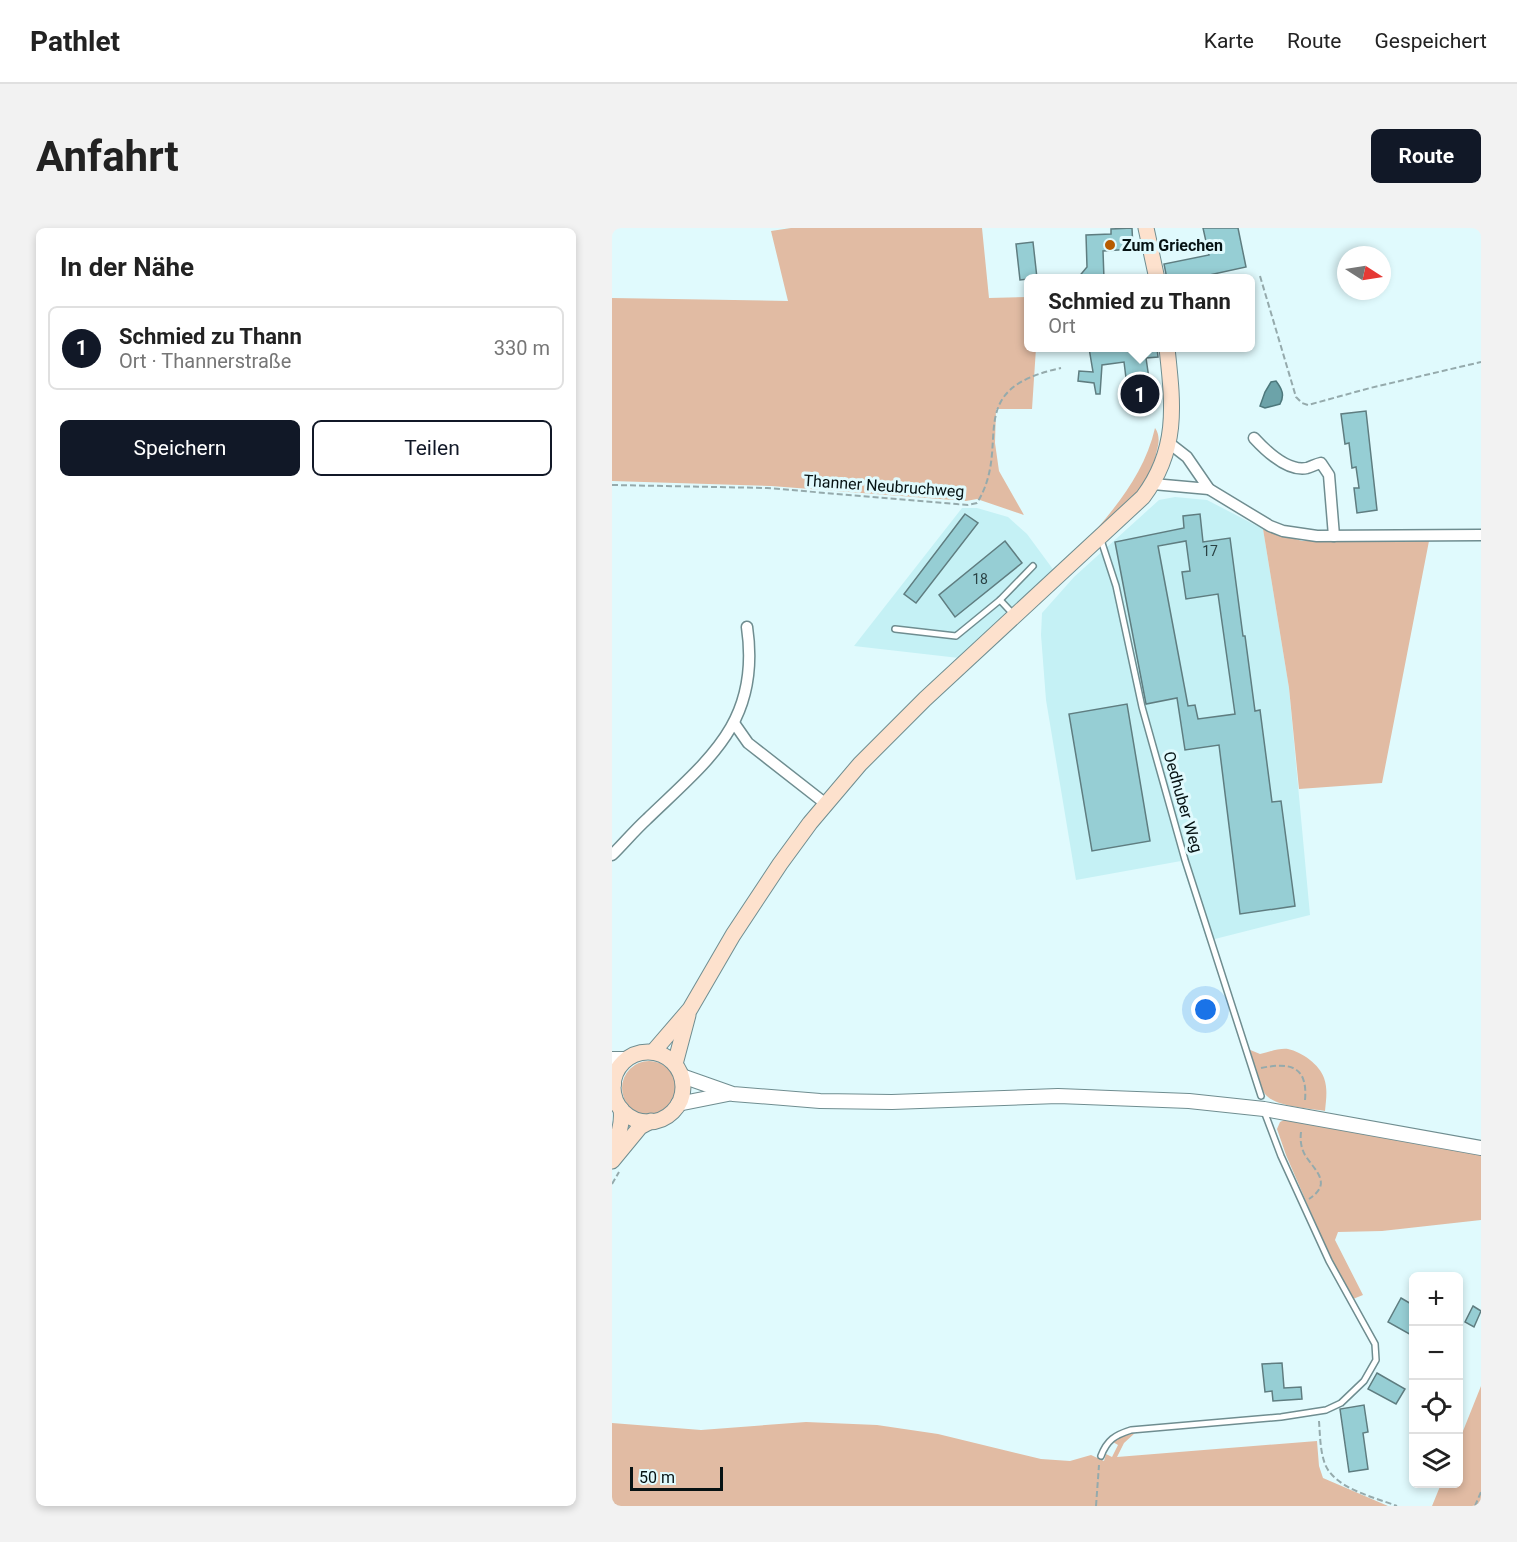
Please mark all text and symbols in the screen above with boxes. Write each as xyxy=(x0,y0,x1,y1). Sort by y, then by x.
text: Pathlet xyxy=(30,25,120,58)
text: Karte xyxy=(1204,29,1254,53)
text: Route xyxy=(1287,29,1341,53)
text: Gespeichert xyxy=(1374,29,1487,53)
button: Route xyxy=(1371,129,1481,183)
text: Anfahrt xyxy=(36,132,179,181)
place label: Zum Griechen xyxy=(1122,236,1223,255)
marker: Zum Griechen xyxy=(1103,238,1117,252)
north arrow xyxy=(1337,246,1391,300)
text: In der Nähe xyxy=(60,252,194,282)
popup xyxy=(1024,274,1255,352)
text: Schmied zu Thann xyxy=(1048,289,1231,314)
text: Ort xyxy=(1048,314,1076,338)
text: Schmied zu Thann xyxy=(119,324,302,349)
text: 1 xyxy=(76,336,87,360)
text: 330 m xyxy=(494,336,550,360)
text: Ort · Thannerstraße xyxy=(119,349,291,373)
pin: 1 xyxy=(1120,372,1160,416)
button: Speichern xyxy=(60,420,300,476)
button: Teilen xyxy=(312,420,552,476)
street label: Thanner Neubruchweg xyxy=(803,471,965,501)
house number: 17 xyxy=(1202,543,1218,559)
house number: 18 xyxy=(972,571,988,587)
street label: Oedhuber Weg xyxy=(1159,749,1207,855)
your location xyxy=(1191,995,1220,1024)
map controls xyxy=(1409,1272,1463,1488)
button: + xyxy=(1409,1272,1463,1326)
button: − xyxy=(1409,1326,1463,1380)
button: locate xyxy=(1409,1380,1463,1434)
button: layers xyxy=(1409,1434,1463,1488)
scale bar xyxy=(630,1464,723,1492)
text: 50 m xyxy=(639,1468,675,1487)

